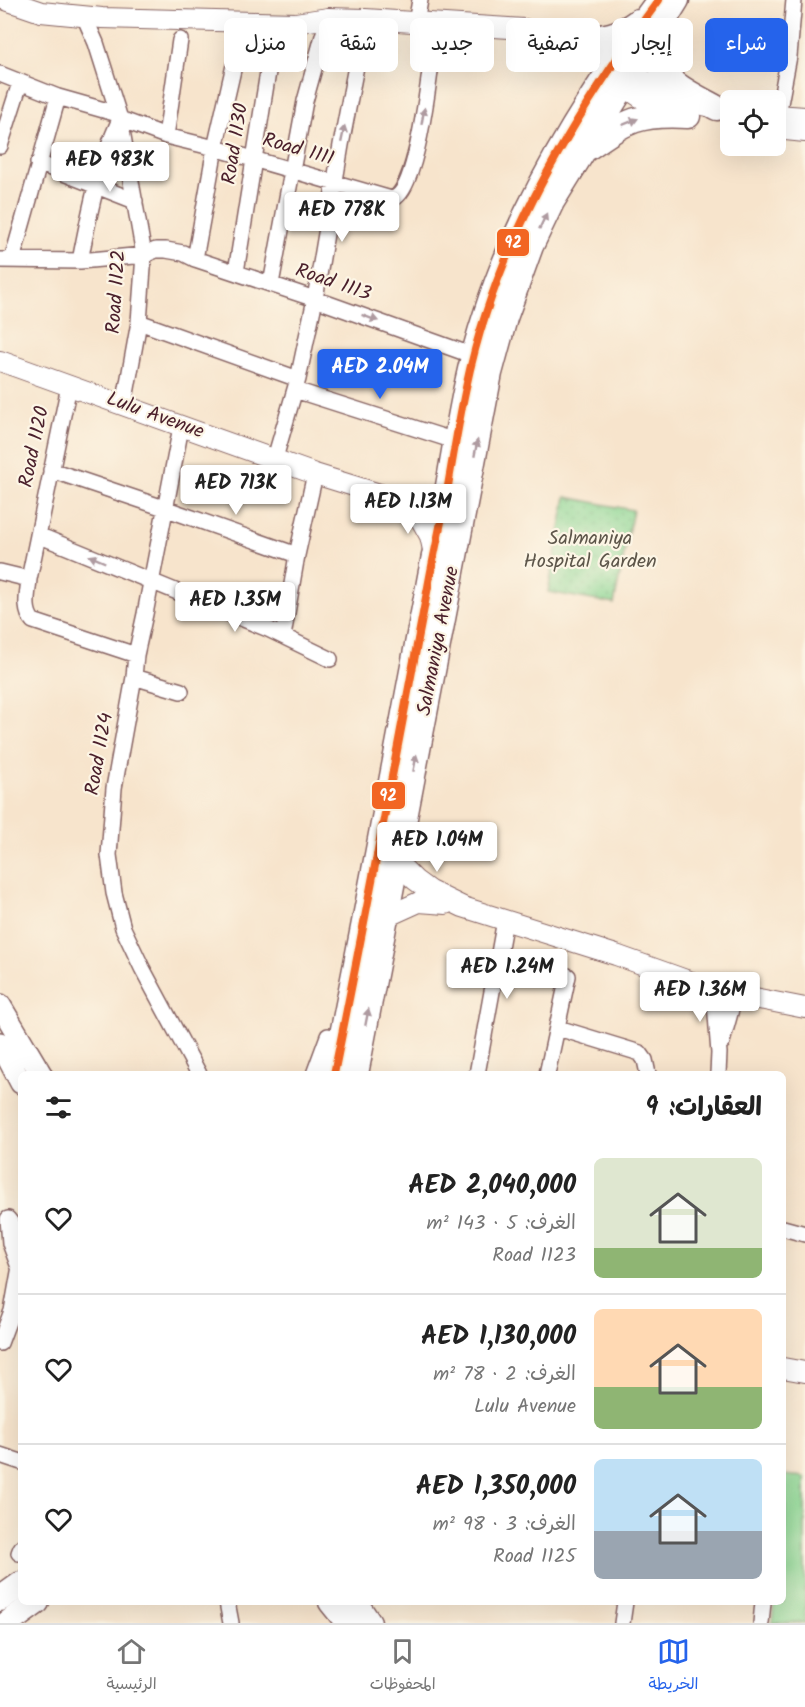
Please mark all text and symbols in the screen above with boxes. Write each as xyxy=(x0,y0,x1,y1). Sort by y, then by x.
chip: منزل xyxy=(224,18,307,72)
chip: شقة xyxy=(319,18,398,72)
chip: جديد xyxy=(410,18,494,72)
chip: تصفية xyxy=(506,18,600,72)
chip: إيجار xyxy=(612,18,693,72)
chip: شراء xyxy=(705,18,788,72)
map controls xyxy=(720,90,786,156)
button: locate xyxy=(720,90,786,156)
street label: Road 1130 xyxy=(214,101,258,187)
one-way arrow xyxy=(419,107,428,126)
one-way arrow xyxy=(622,117,640,127)
one-way arrow xyxy=(339,124,348,143)
street label: Road 1111 xyxy=(258,125,338,175)
pin: AED 983K xyxy=(48,142,172,193)
text: AED 983K xyxy=(65,145,155,177)
pin: AED 778K xyxy=(280,192,404,243)
text: AED 778K xyxy=(298,195,386,227)
one-way arrow xyxy=(538,213,547,230)
line badge: 92 xyxy=(496,228,530,257)
text: 92 xyxy=(504,231,522,256)
street label: Road 1122 xyxy=(98,249,136,335)
street label: Road 1113 xyxy=(291,255,375,311)
one-way arrow xyxy=(361,314,379,324)
pin: AED 2.04M xyxy=(311,349,449,400)
text: AED 2.04M xyxy=(331,352,429,384)
street label: Lulu Avenue xyxy=(102,384,208,448)
street label: Road 1120 xyxy=(11,403,59,491)
one-way arrow xyxy=(472,438,481,457)
pin: AED 713K xyxy=(174,465,298,516)
text: AED 713K xyxy=(194,468,278,500)
pin: AED 1.13M xyxy=(339,484,477,535)
text: AED 1.13M xyxy=(364,487,452,519)
park label: Salmaniya Hospital Garden xyxy=(523,523,657,578)
one-way arrow xyxy=(88,555,105,564)
street label: Salmaniya Avenue xyxy=(409,564,469,718)
pin: AED 1.35M xyxy=(166,582,304,633)
text: AED 1.35M xyxy=(189,585,281,617)
street label: Road 1124 xyxy=(77,710,123,798)
one-way arrow xyxy=(411,753,420,772)
line badge: 92 xyxy=(371,781,406,810)
text: 92 xyxy=(379,784,397,809)
pin: AED 1.04M xyxy=(368,822,506,873)
text: AED 1.04M xyxy=(391,825,483,857)
pin: AED 1.24M xyxy=(438,949,576,1000)
text: AED 1.24M xyxy=(460,952,554,984)
pin: AED 1.36M xyxy=(631,972,769,1023)
text: AED 1.36M xyxy=(654,975,746,1007)
one-way arrow xyxy=(363,1007,372,1026)
text: العقارات: 9 xyxy=(645,1087,762,1129)
icon: filters xyxy=(42,1091,75,1124)
text: AED 2,040,000 xyxy=(408,1165,576,1207)
icon: home xyxy=(642,1182,714,1254)
icon: heart xyxy=(42,1202,75,1235)
text: الغرف: 5 · 143 m² xyxy=(427,1208,576,1240)
text: Road 1123 xyxy=(492,1240,576,1272)
text: AED 1,130,000 xyxy=(421,1316,576,1358)
icon: home xyxy=(642,1333,714,1405)
icon: heart xyxy=(42,1353,75,1386)
text: الغرف: 2 · 78 m² xyxy=(433,1359,576,1391)
text: Lulu Avenue xyxy=(474,1391,576,1423)
text: AED 1,350,000 xyxy=(416,1466,576,1508)
icon: home xyxy=(642,1483,714,1555)
icon: heart xyxy=(42,1503,75,1536)
text: الغرف: 3 · 98 m² xyxy=(433,1509,576,1541)
text: Road 1125 xyxy=(493,1541,576,1573)
tab: الرئيسية xyxy=(107,1635,157,1698)
tab: المحفوظات xyxy=(370,1635,436,1698)
tab: الخريطة xyxy=(649,1635,699,1698)

